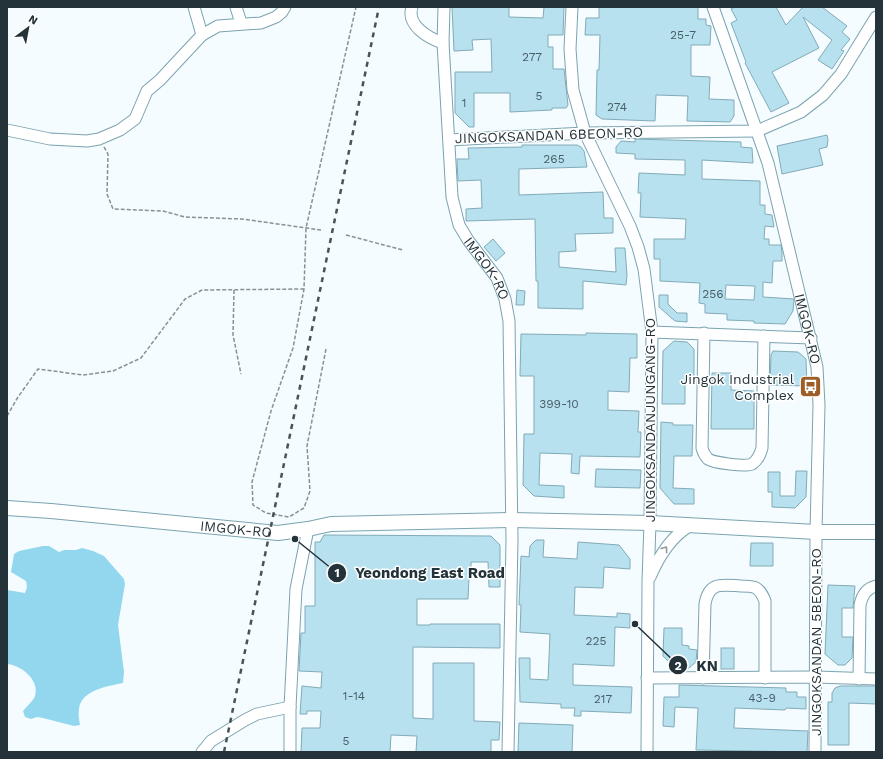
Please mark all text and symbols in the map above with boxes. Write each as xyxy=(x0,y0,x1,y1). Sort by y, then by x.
north arrow xyxy=(8,8,48,48)
text: N xyxy=(26,12,40,28)
house number: 25-7 xyxy=(670,28,696,42)
house number: 277 xyxy=(522,50,542,64)
house number: 5 xyxy=(536,89,543,103)
house number: 1 xyxy=(462,96,466,110)
house number: 274 xyxy=(607,100,627,114)
street label: JINGOKSANDAN 6BEON-RO xyxy=(455,124,643,146)
house number: 265 xyxy=(543,152,565,166)
street label: IMGOK-RO xyxy=(461,234,513,302)
house number: 256 xyxy=(702,287,724,301)
street label: IMGOK-RO xyxy=(792,292,824,366)
street label: JINGOKSANDANJUNGANG-RO xyxy=(642,318,658,522)
place label: Jingok Industrial Complex xyxy=(680,371,795,403)
bus stop icon: Jingok Industrial Complex xyxy=(797,374,823,400)
house number: 399-10 xyxy=(539,397,579,411)
street label: IMGOK-RO xyxy=(199,517,273,540)
one-way arrow xyxy=(660,547,667,554)
street label: JINGOKSANDAN 5BEON-RO xyxy=(808,548,824,736)
callout: Yeondong East Road xyxy=(327,560,513,587)
text: Yeondong East Road xyxy=(355,564,505,582)
text: 1 xyxy=(334,566,340,580)
house number: 225 xyxy=(586,634,606,648)
callout: KN xyxy=(668,652,725,679)
text: KN xyxy=(696,657,718,675)
text: 2 xyxy=(674,659,682,673)
house number: 1-14 xyxy=(343,689,365,703)
house number: 43-9 xyxy=(748,691,776,705)
house number: 217 xyxy=(594,692,612,706)
house number: 5 xyxy=(343,734,350,748)

